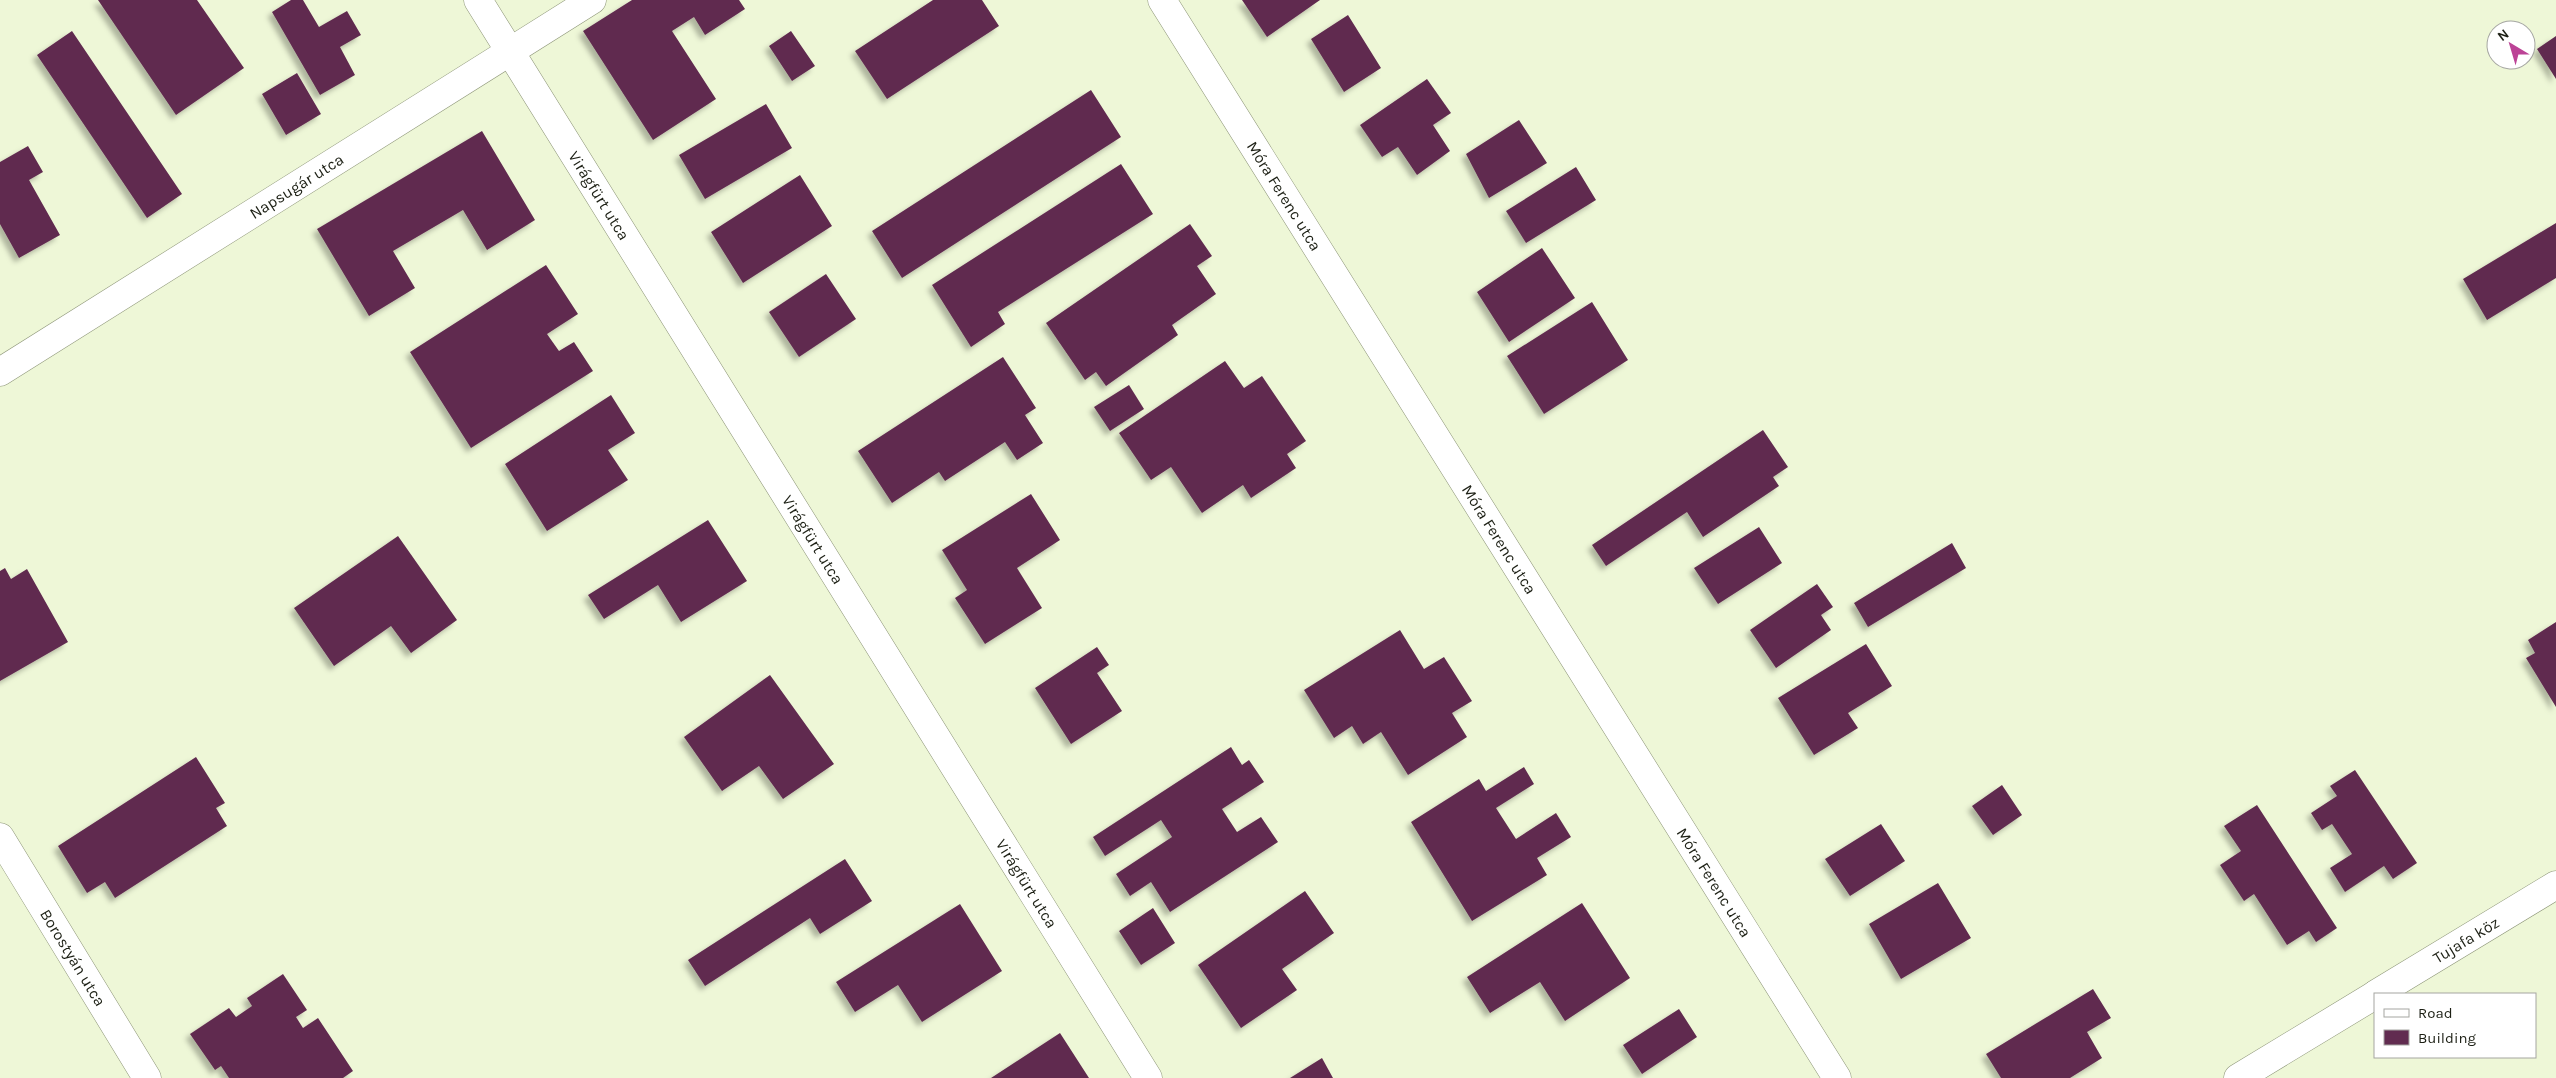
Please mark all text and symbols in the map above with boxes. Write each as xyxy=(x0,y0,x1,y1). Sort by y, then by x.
north arrow xyxy=(2486,20,2536,70)
text: N xyxy=(2494,25,2512,45)
street label: Móra Ferenc utca xyxy=(1243,138,1326,254)
street label: Virágfürt utca xyxy=(564,148,634,244)
street label: Napsugár utca xyxy=(246,150,347,223)
street label: Móra Ferenc utca xyxy=(1458,481,1540,598)
street label: Virágfürt utca xyxy=(778,492,848,588)
street label: Móra Ferenc utca xyxy=(1673,824,1755,941)
street label: Virágfürt utca xyxy=(992,836,1061,931)
street label: Borostyán utca xyxy=(36,906,110,1010)
street label: Tujafa köz xyxy=(2430,913,2503,967)
legend xyxy=(2374,993,2536,1058)
text: Road xyxy=(2418,1004,2453,1022)
text: Building xyxy=(2418,1029,2476,1047)

